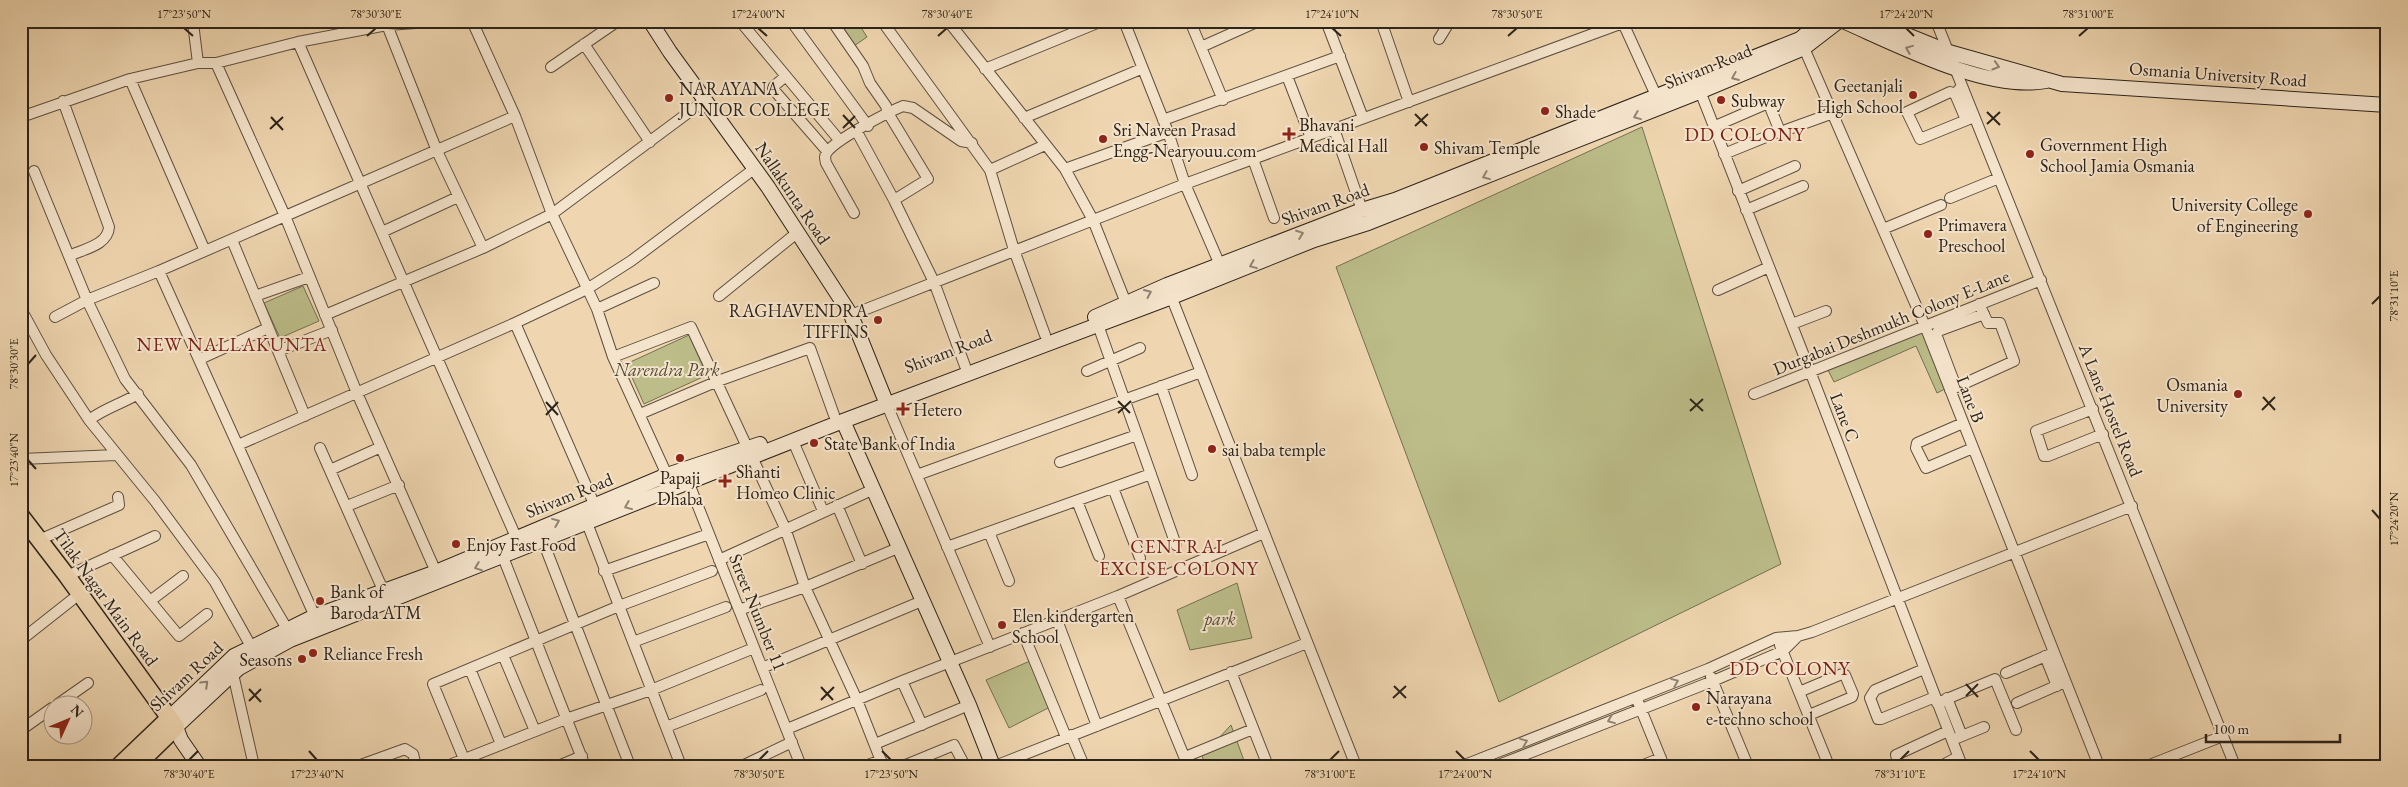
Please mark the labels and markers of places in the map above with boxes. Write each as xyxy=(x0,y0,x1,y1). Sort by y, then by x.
place label: Geetanjali High School xyxy=(1816,74,1904,118)
place label: NARAYANA JUNIOR COLLEGE xyxy=(677,77,830,121)
place label: Subway xyxy=(1731,89,1785,112)
marker: Geetanjali High School xyxy=(1907,89,1919,101)
marker: NARAYANA JUNIOR COLLEGE xyxy=(663,92,675,104)
marker: Subway xyxy=(1715,94,1727,106)
place label: Shade xyxy=(1555,100,1596,123)
marker: Shade xyxy=(1539,105,1551,117)
place label: Bhavani Medical Hall xyxy=(1299,113,1388,157)
place label: Sri Naveen Prasad Engg-Nearyouu.com xyxy=(1113,118,1257,162)
marker: Bhavani Medical Hall xyxy=(1283,128,1295,140)
marker: Sri Naveen Prasad Engg-Nearyouu.com xyxy=(1097,133,1109,145)
place label: Government High School Jamia Osmania xyxy=(2040,133,2196,177)
place label: Shivam Temple xyxy=(1434,136,1540,159)
marker: Shivam Temple xyxy=(1418,141,1430,153)
marker: Government High School Jamia Osmania xyxy=(2024,148,2036,160)
place label: University College of Engineering xyxy=(2171,193,2298,237)
marker: University College of Engineering xyxy=(2302,208,2314,220)
place label: Primavera Preschool xyxy=(1938,213,2008,257)
marker: Primavera Preschool xyxy=(1922,228,1934,240)
place label: RAGHAVENDRA TIFFINS xyxy=(729,299,869,343)
marker: RAGHAVENDRA TIFFINS xyxy=(872,314,884,326)
place label: Osmania University xyxy=(2157,373,2229,417)
marker: Osmania University xyxy=(2232,388,2244,400)
place label: Hetero xyxy=(913,398,962,421)
marker: Hetero xyxy=(897,403,909,415)
place label: State Bank of India xyxy=(824,432,956,455)
marker: State Bank of India xyxy=(808,437,820,449)
place label: sai baba temple xyxy=(1222,438,1326,461)
marker: sai baba temple xyxy=(1206,443,1218,455)
marker: Papaji Dhaba xyxy=(674,452,686,464)
place label: Shanti Homeo Clinic xyxy=(736,460,836,504)
place label: Papaji Dhaba xyxy=(657,466,704,510)
marker: Shanti Homeo Clinic xyxy=(718,474,732,488)
place label: Enjoy Fast Food xyxy=(466,533,577,556)
marker: Enjoy Fast Food xyxy=(450,538,462,550)
place label: Bank of Baroda ATM xyxy=(330,580,422,624)
marker: Bank of Baroda ATM xyxy=(314,595,326,607)
place label: Elen kindergarten School xyxy=(1012,604,1135,648)
marker: Elen kindergarten School xyxy=(996,619,1008,631)
place label: Reliance Fresh xyxy=(323,642,423,665)
marker: Reliance Fresh xyxy=(307,647,319,659)
place label: Seasons xyxy=(239,648,292,671)
marker: Seasons xyxy=(296,653,308,665)
place label: Narayana e-techno school xyxy=(1706,686,1813,730)
marker: Narayana e-techno school xyxy=(1690,701,1702,713)

